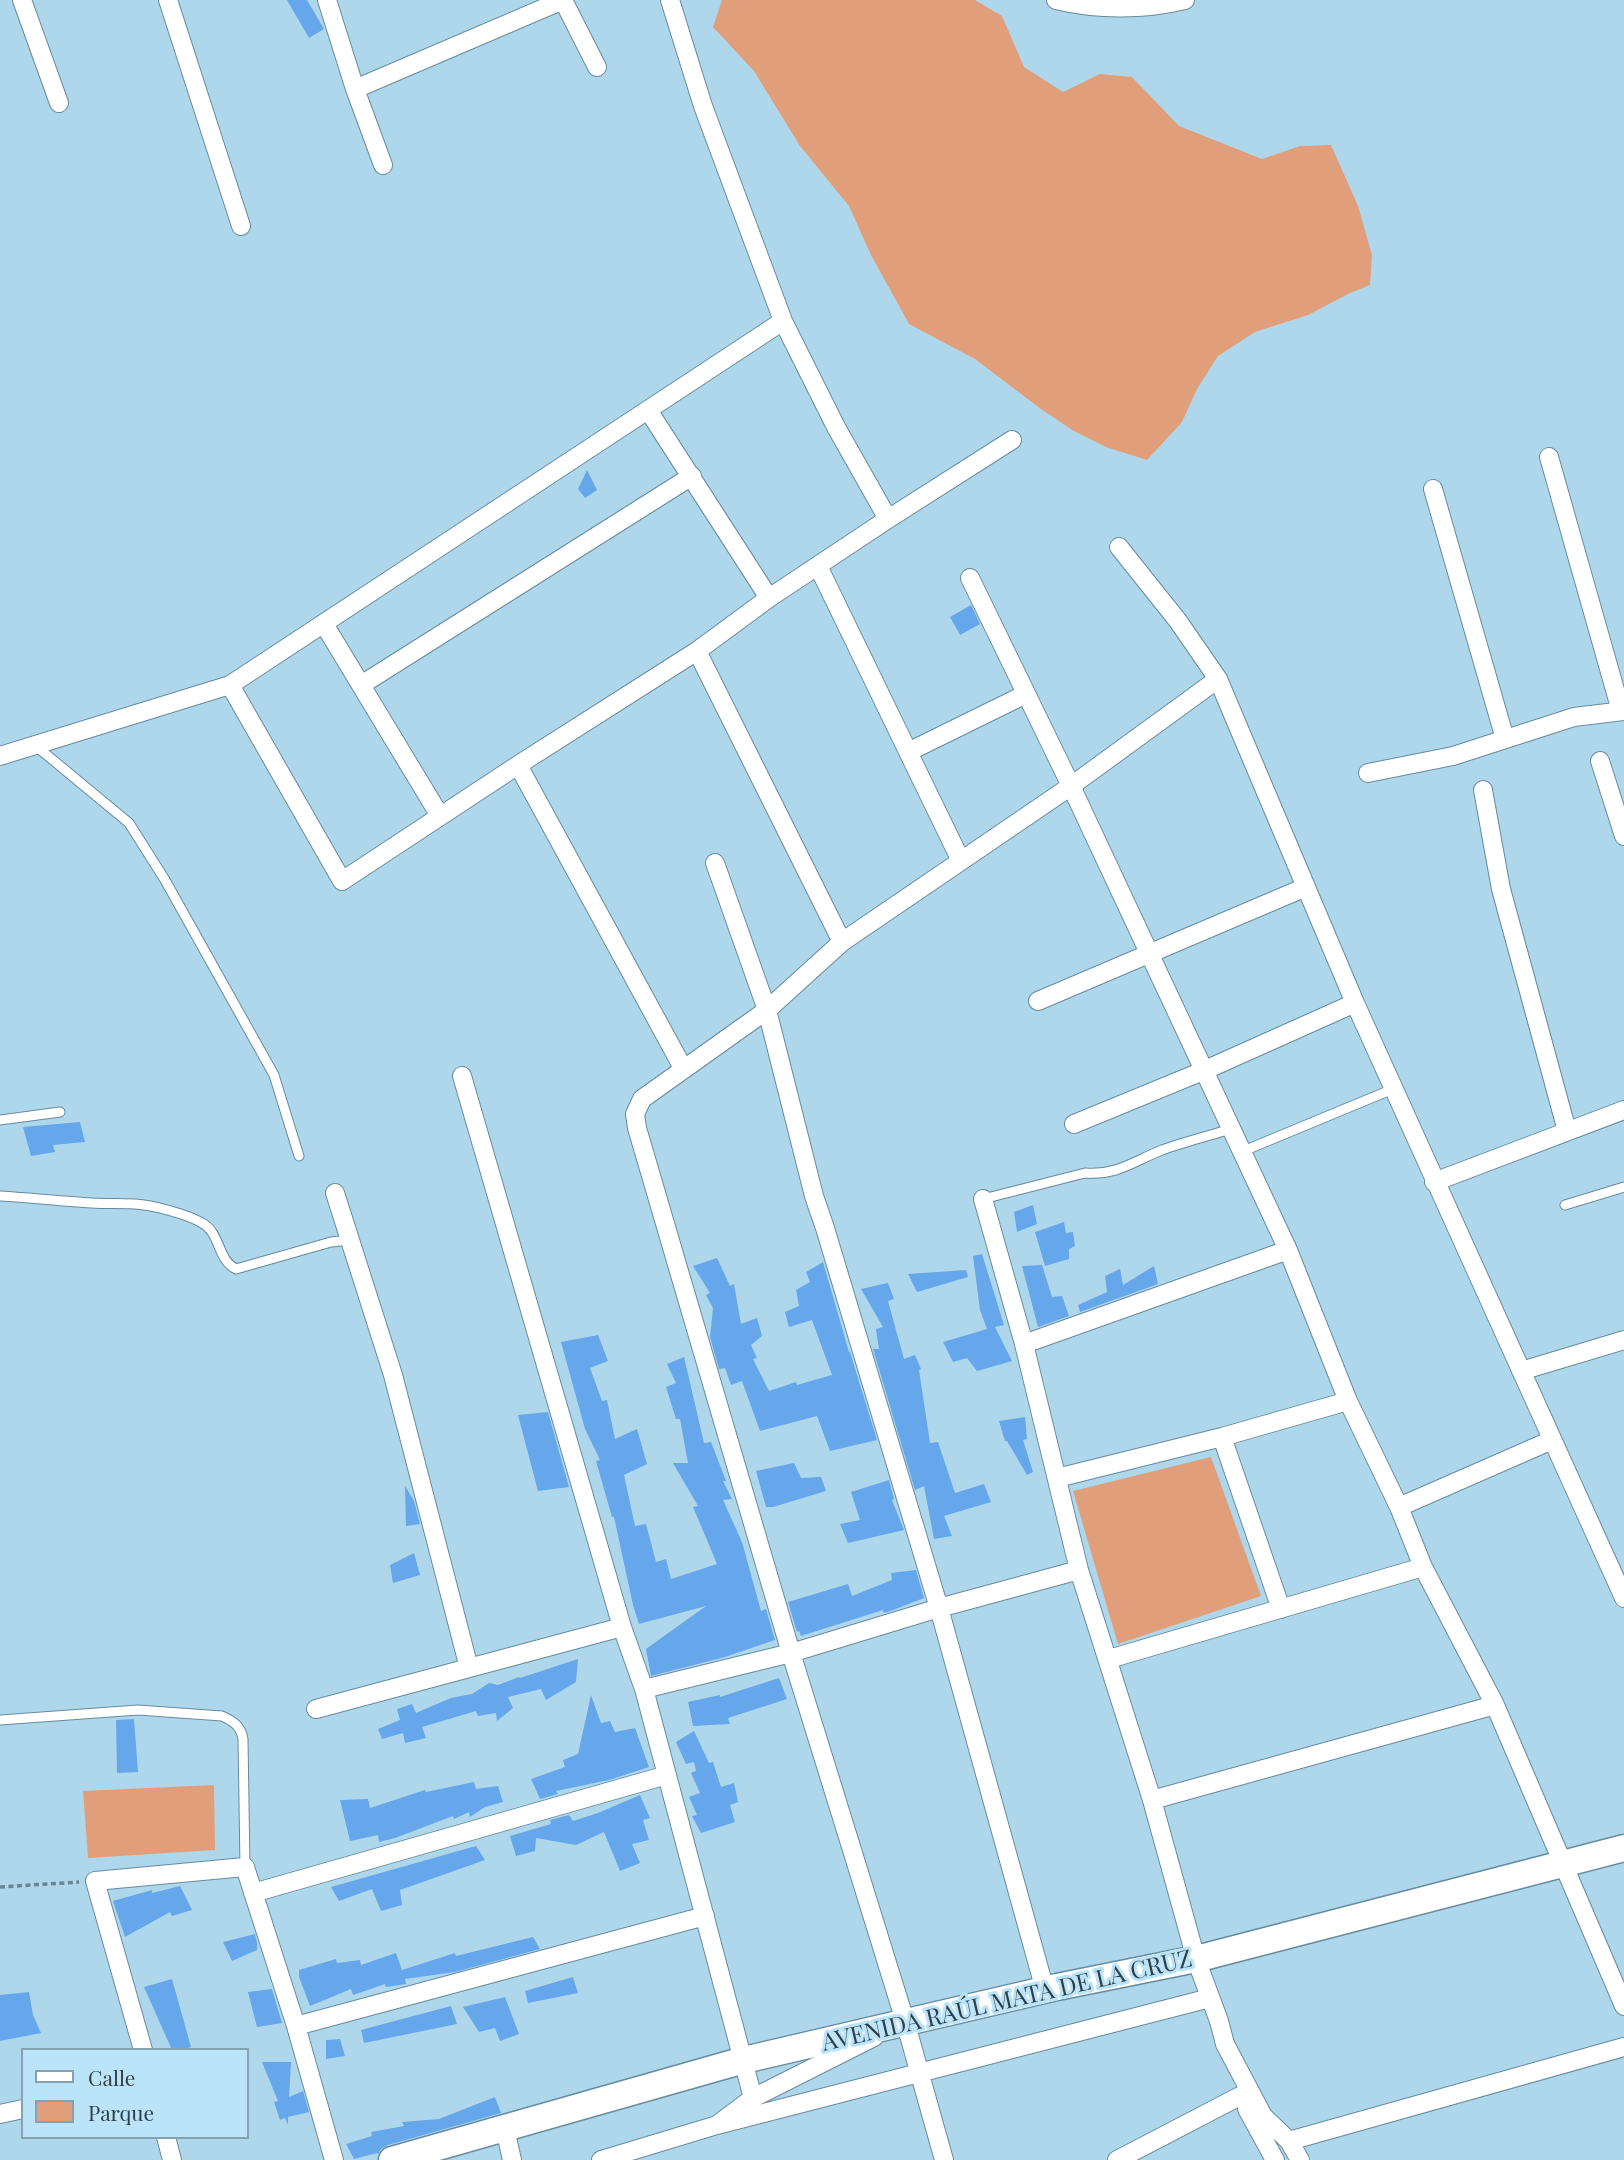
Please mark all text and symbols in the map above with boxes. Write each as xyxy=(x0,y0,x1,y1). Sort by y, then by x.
street label: AVENIDA RAÚL MATA DE LA CRUZ xyxy=(819,1944,1195,2058)
legend xyxy=(21,2048,248,2139)
text: Calle xyxy=(88,2063,135,2091)
text: Parque xyxy=(88,2098,154,2126)

